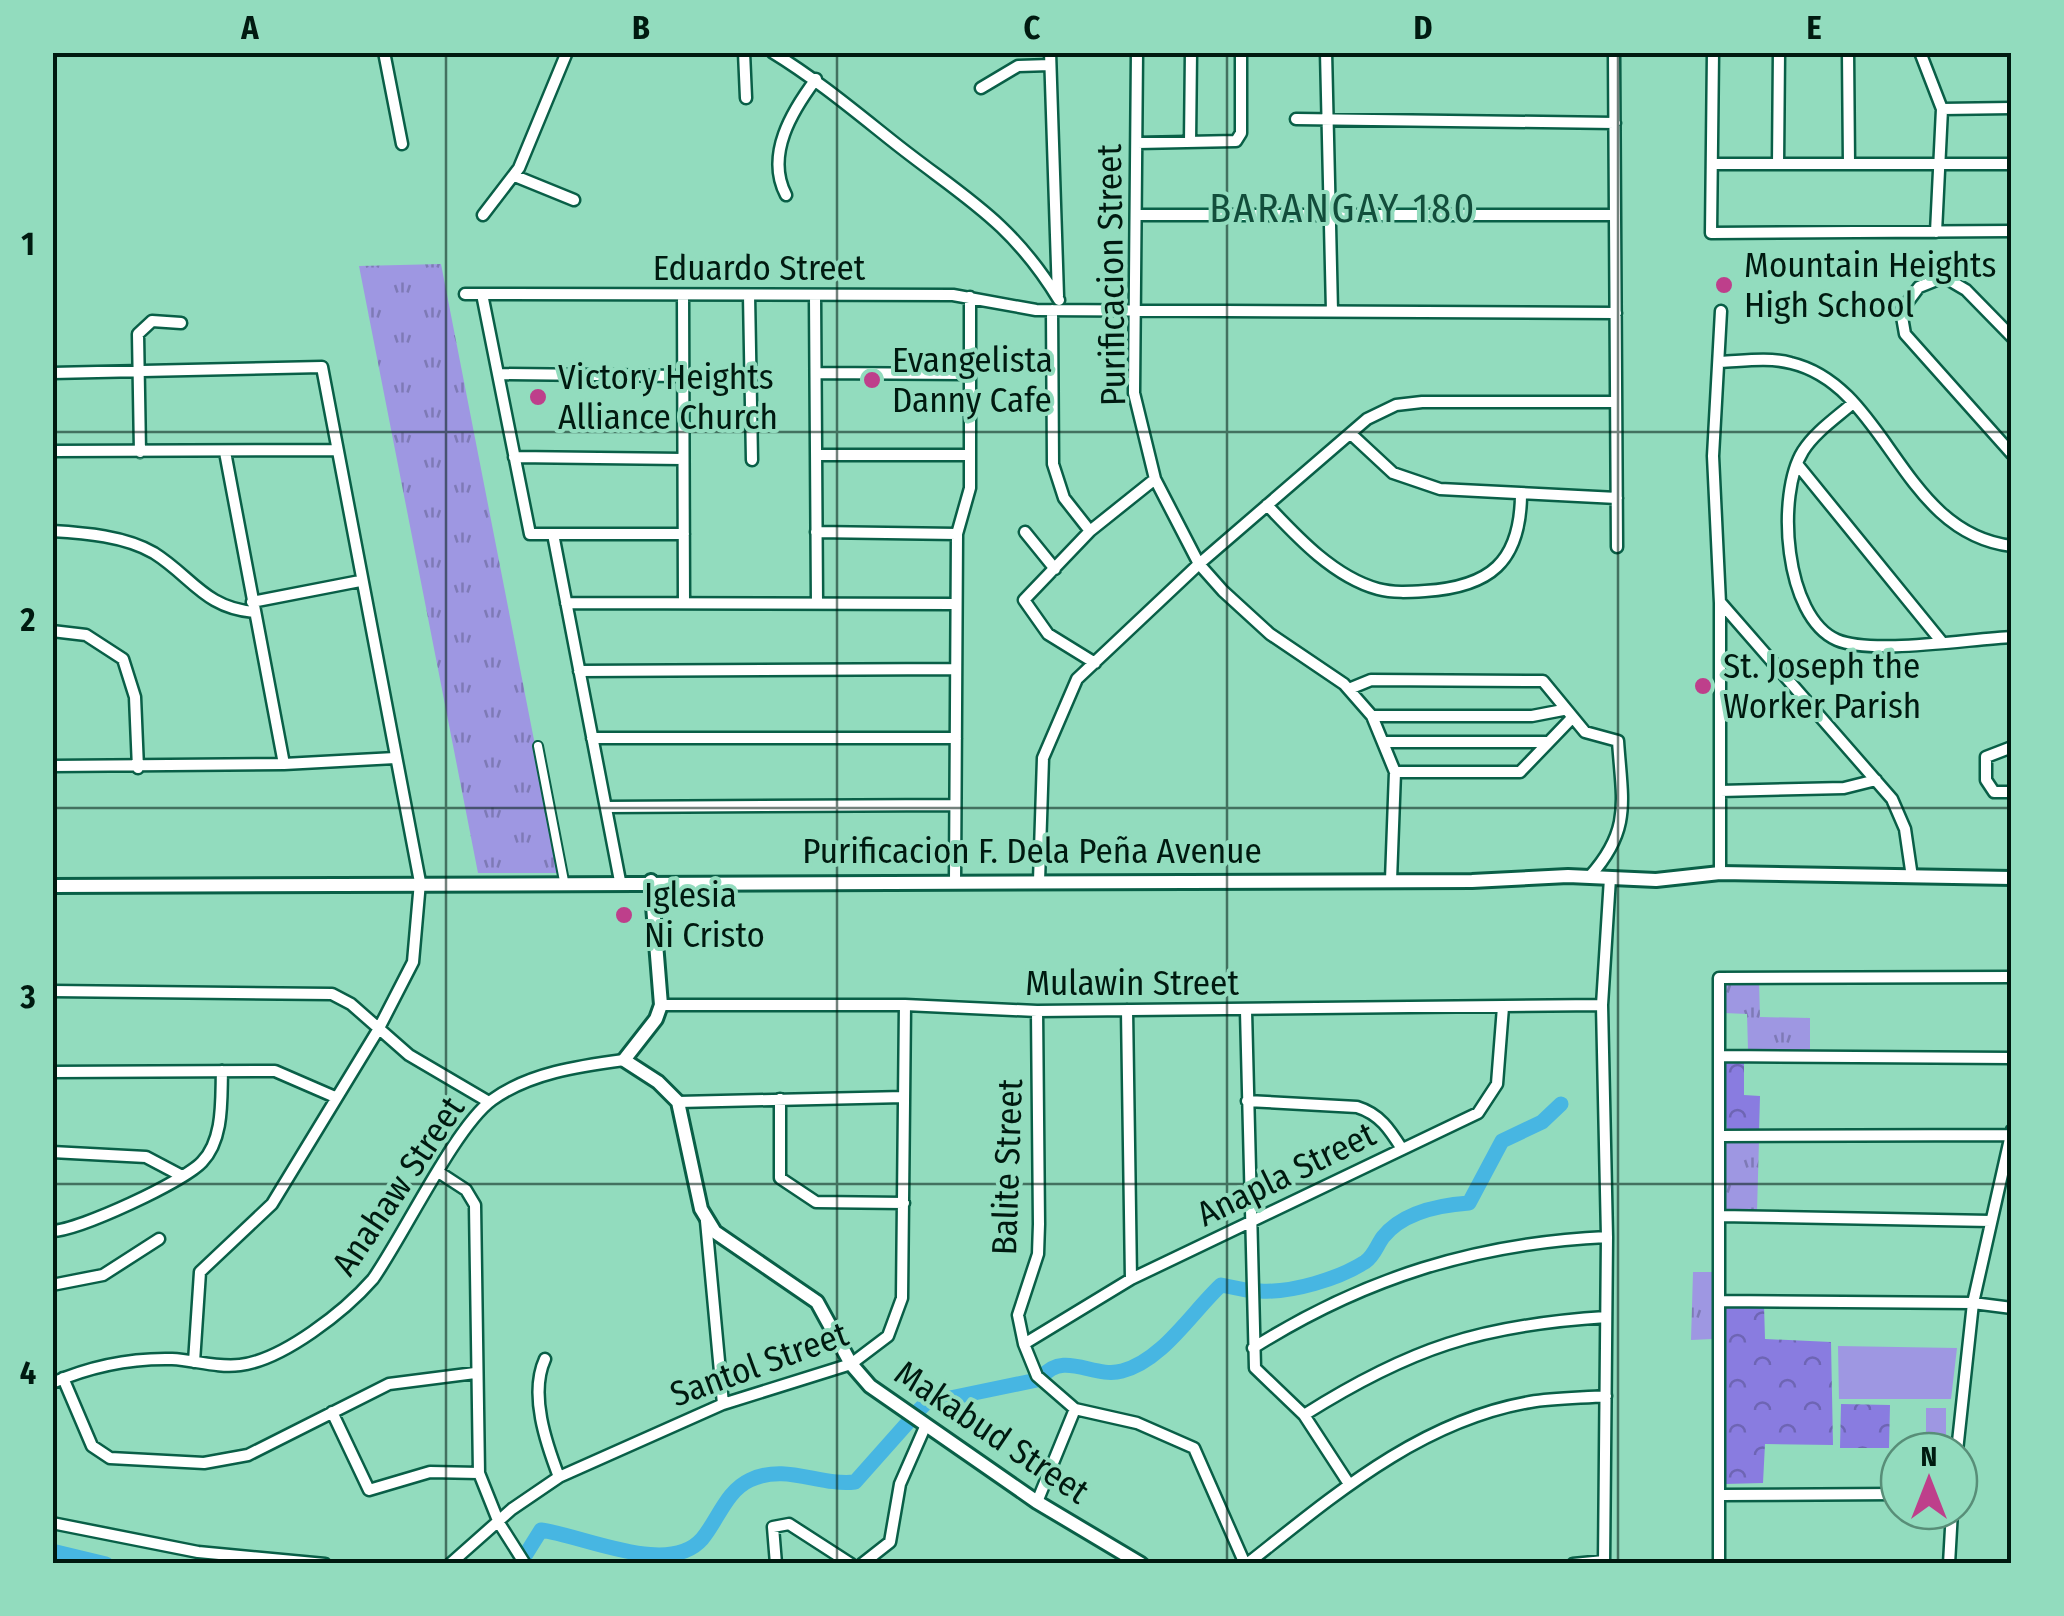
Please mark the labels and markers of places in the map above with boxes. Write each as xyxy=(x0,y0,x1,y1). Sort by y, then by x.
place label: Mountain Heights High School xyxy=(1744,244,1997,326)
marker: Mountain Heights High School xyxy=(1713,274,1735,296)
place label: Evangelista Danny Cafe xyxy=(892,339,1053,421)
place label: Victory Heights Alliance Church xyxy=(558,356,778,438)
marker: Evangelista Danny Cafe xyxy=(861,369,883,391)
marker: Victory Heights Alliance Church xyxy=(527,386,549,408)
place label: St. Joseph the Worker Parish xyxy=(1723,645,1921,727)
marker: St. Joseph the Worker Parish xyxy=(1692,675,1714,697)
place label: Iglesia Ni Cristo xyxy=(644,874,765,956)
marker: Iglesia Ni Cristo xyxy=(613,904,635,926)

